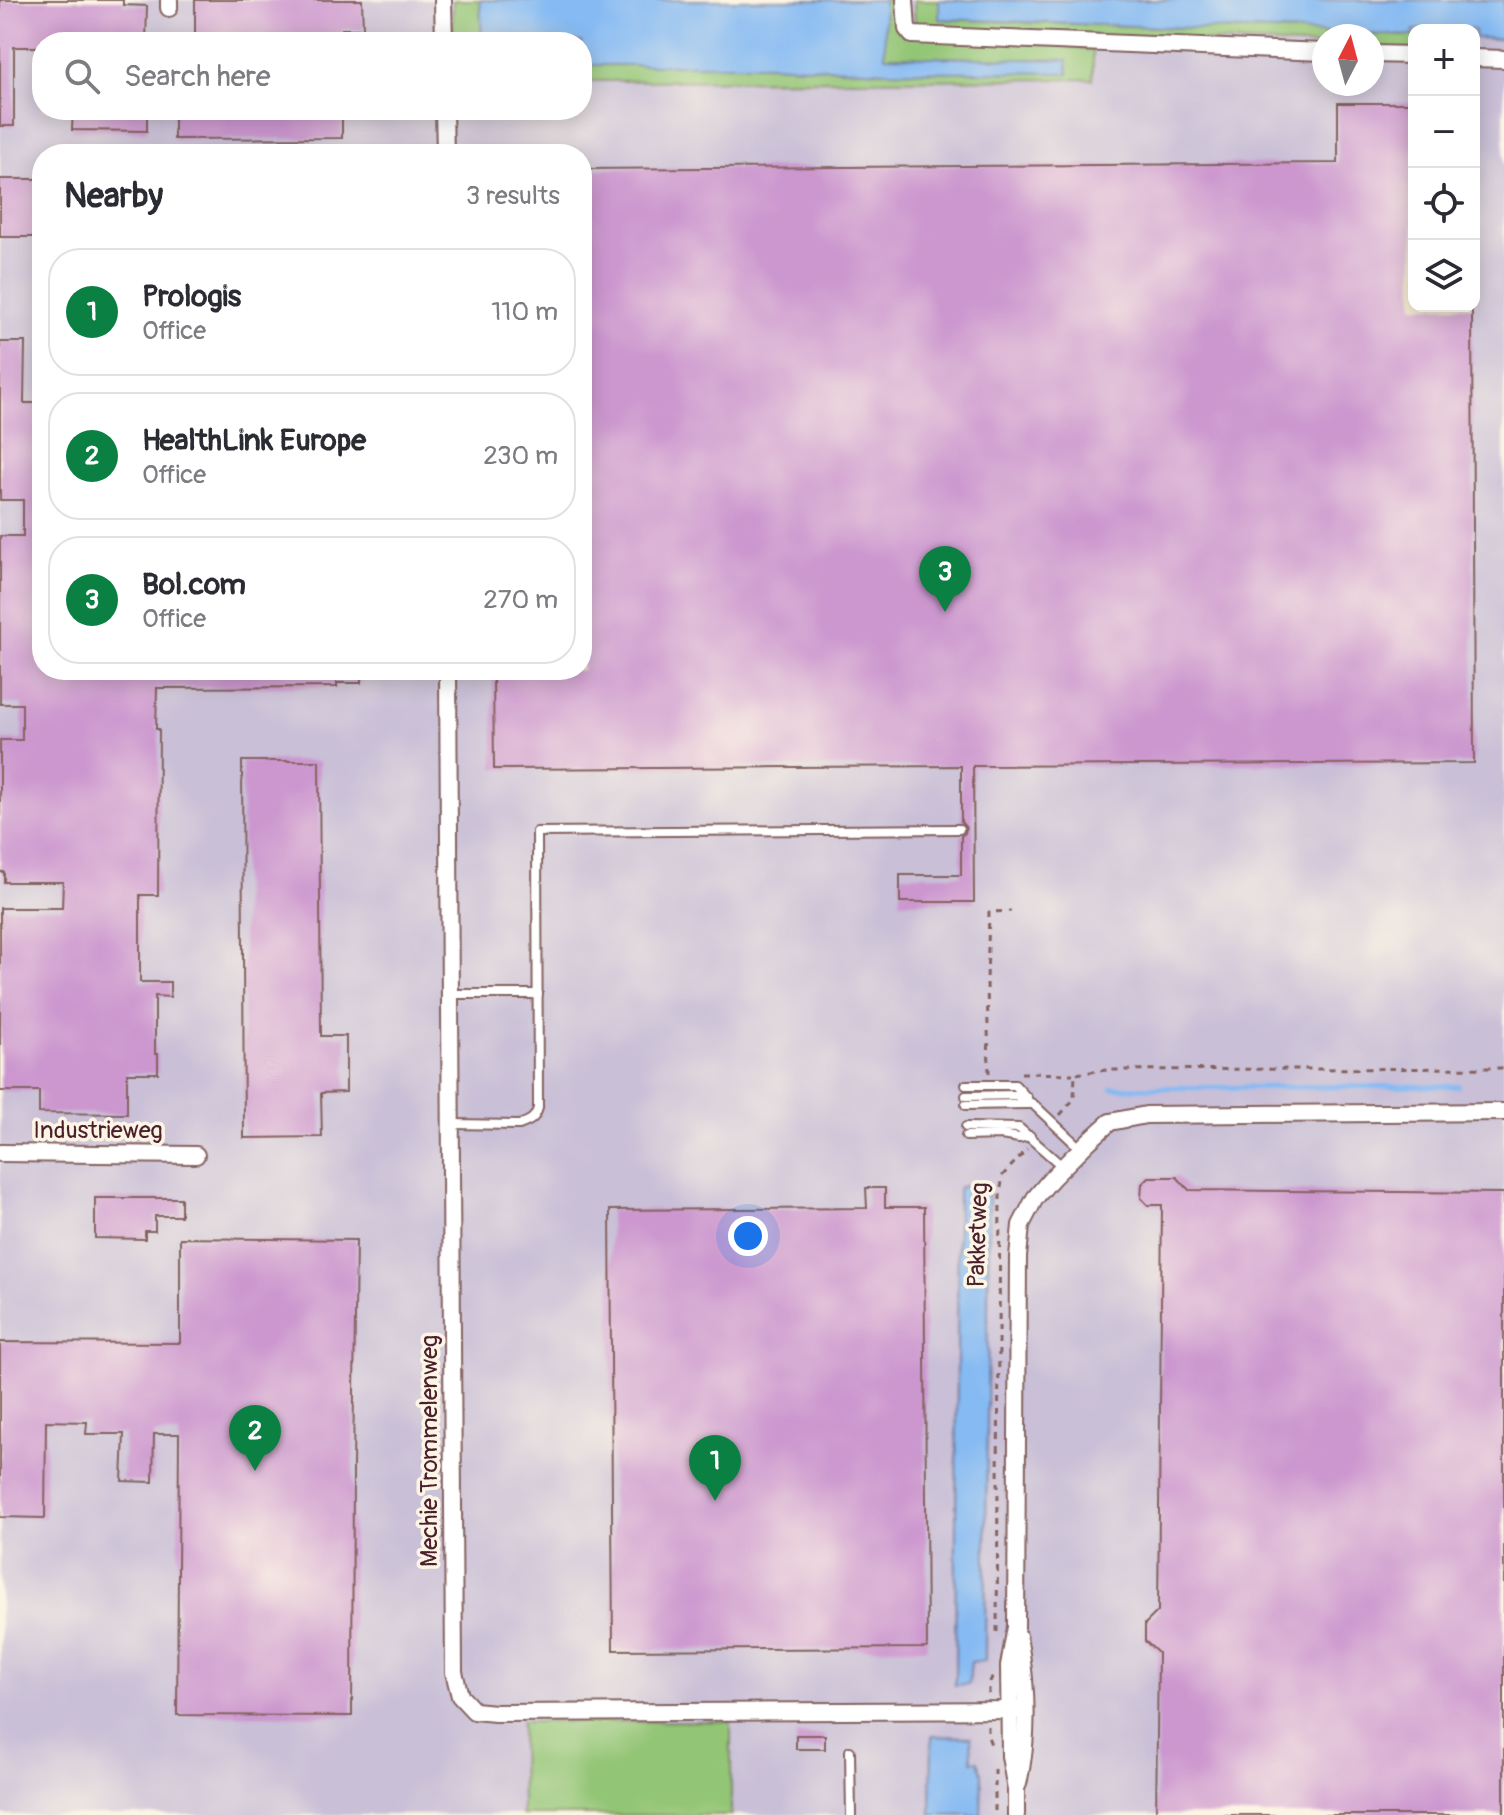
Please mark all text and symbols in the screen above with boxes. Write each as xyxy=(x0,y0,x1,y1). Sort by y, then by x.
north arrow xyxy=(1312,24,1384,96)
map controls xyxy=(1408,24,1480,312)
button: + xyxy=(1408,24,1480,96)
search box xyxy=(32,32,592,120)
icon: search xyxy=(60,54,104,98)
text: Search here xyxy=(124,58,271,95)
button: − xyxy=(1408,96,1480,168)
button: locate xyxy=(1408,168,1480,240)
text: Nearby xyxy=(64,175,163,218)
text: 3 results xyxy=(466,180,560,212)
button: layers xyxy=(1408,240,1480,312)
text: Prologis xyxy=(142,278,241,315)
text: 1 xyxy=(87,296,97,328)
text: 110 m xyxy=(491,296,558,328)
text: Office xyxy=(142,315,206,347)
text: HealthLink Europe xyxy=(142,422,366,459)
text: 2 xyxy=(85,440,99,472)
text: 230 m xyxy=(483,440,558,472)
text: Office xyxy=(142,459,206,491)
pin: 3 xyxy=(919,546,971,612)
text: Bol.com xyxy=(142,566,246,603)
text: 3 xyxy=(85,584,99,616)
text: 270 m xyxy=(483,584,558,616)
text: Office xyxy=(142,603,206,635)
street label: Industrieweg xyxy=(33,1116,163,1145)
street label: Pakketweg xyxy=(962,1182,994,1288)
your location xyxy=(728,1216,768,1256)
street label: Mechie Trommelenweg xyxy=(415,1335,444,1567)
pin: 2 xyxy=(229,1405,281,1471)
pin: 1 xyxy=(689,1435,741,1501)

